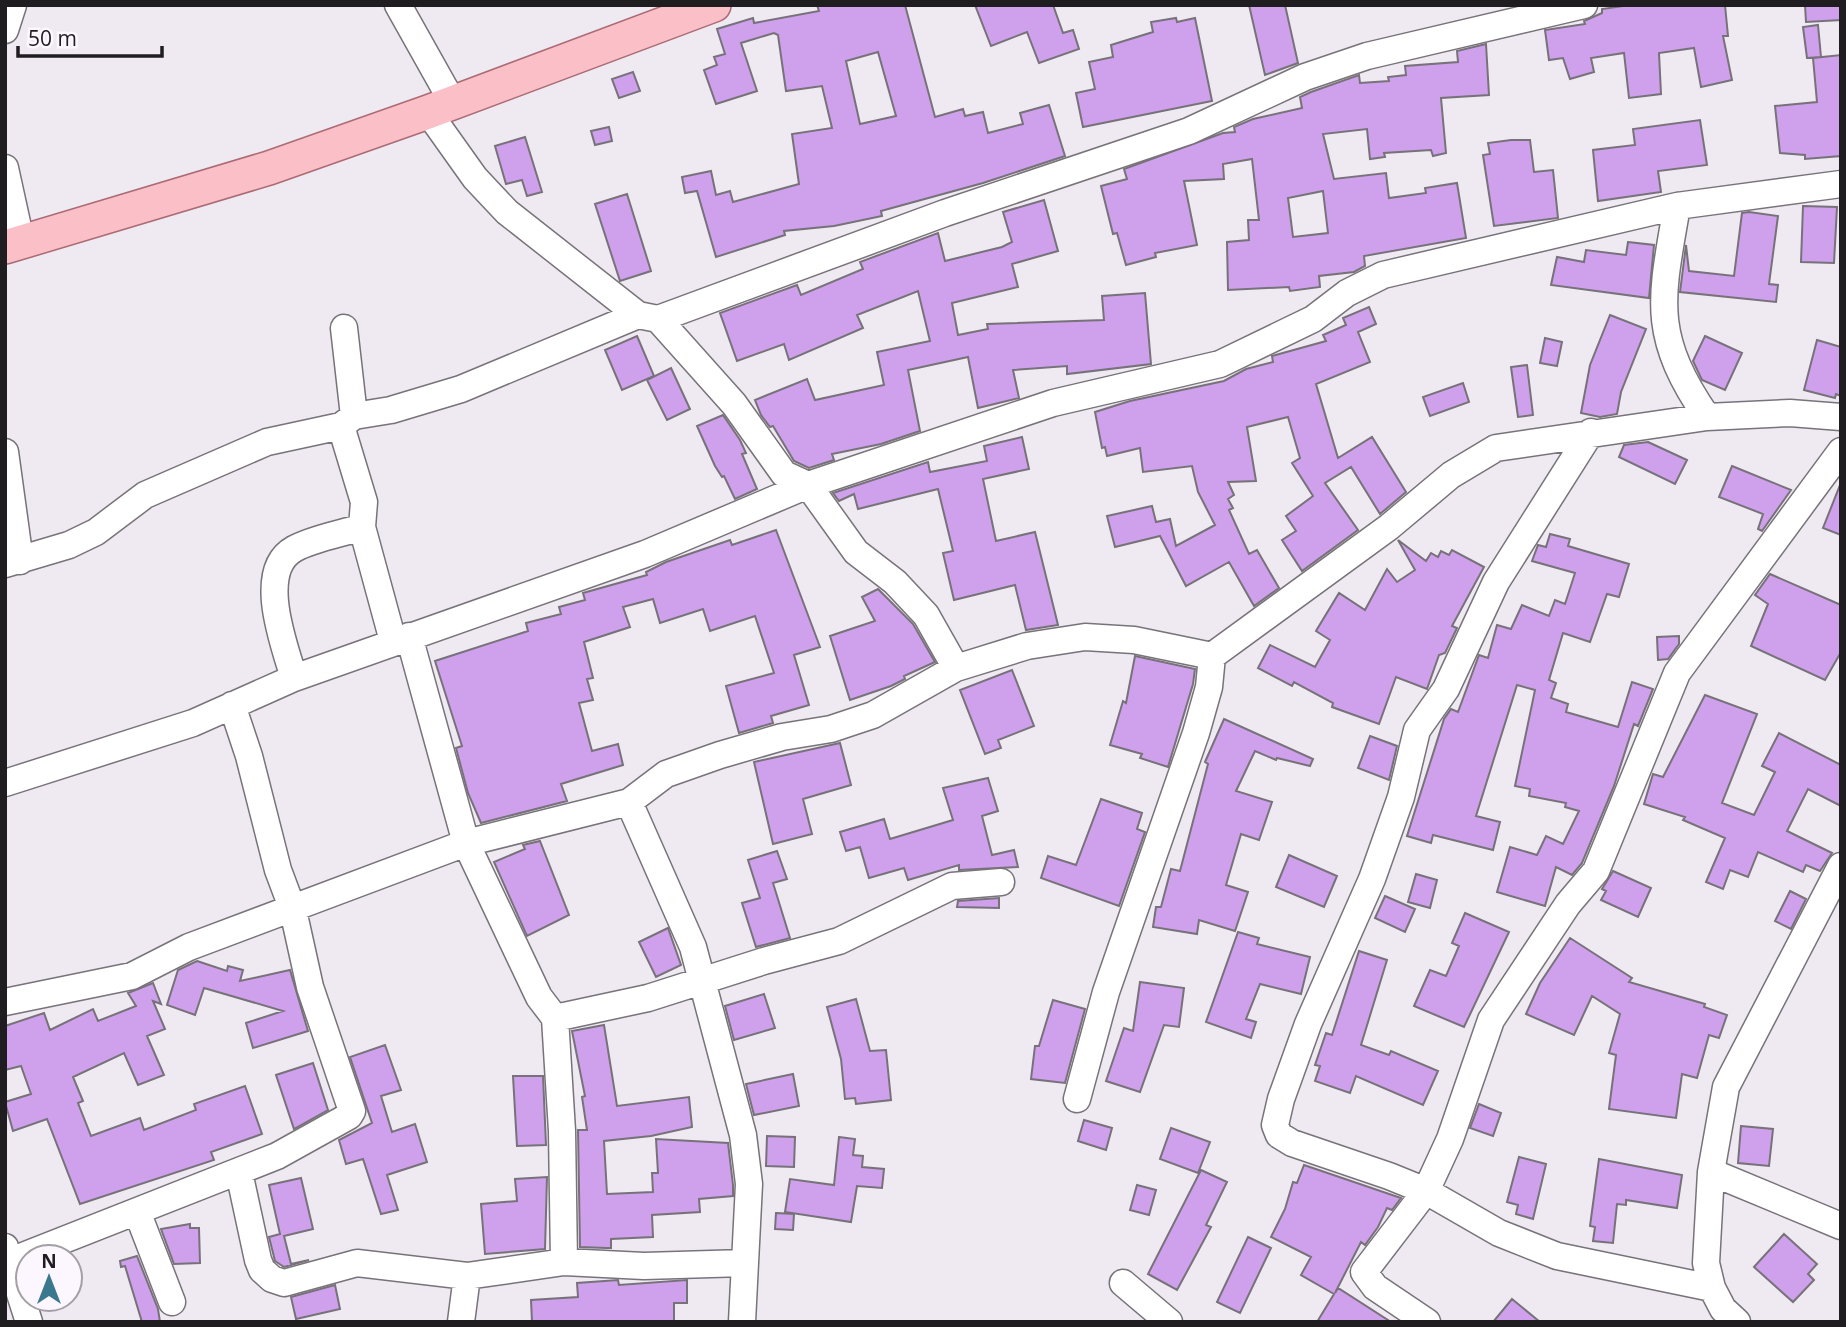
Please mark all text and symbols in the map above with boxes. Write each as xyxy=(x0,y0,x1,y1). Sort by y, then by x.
scale bar xyxy=(18,14,161,58)
text: 50 m xyxy=(28,24,77,52)
north arrow xyxy=(14,1243,84,1313)
text: N xyxy=(41,1248,57,1274)

